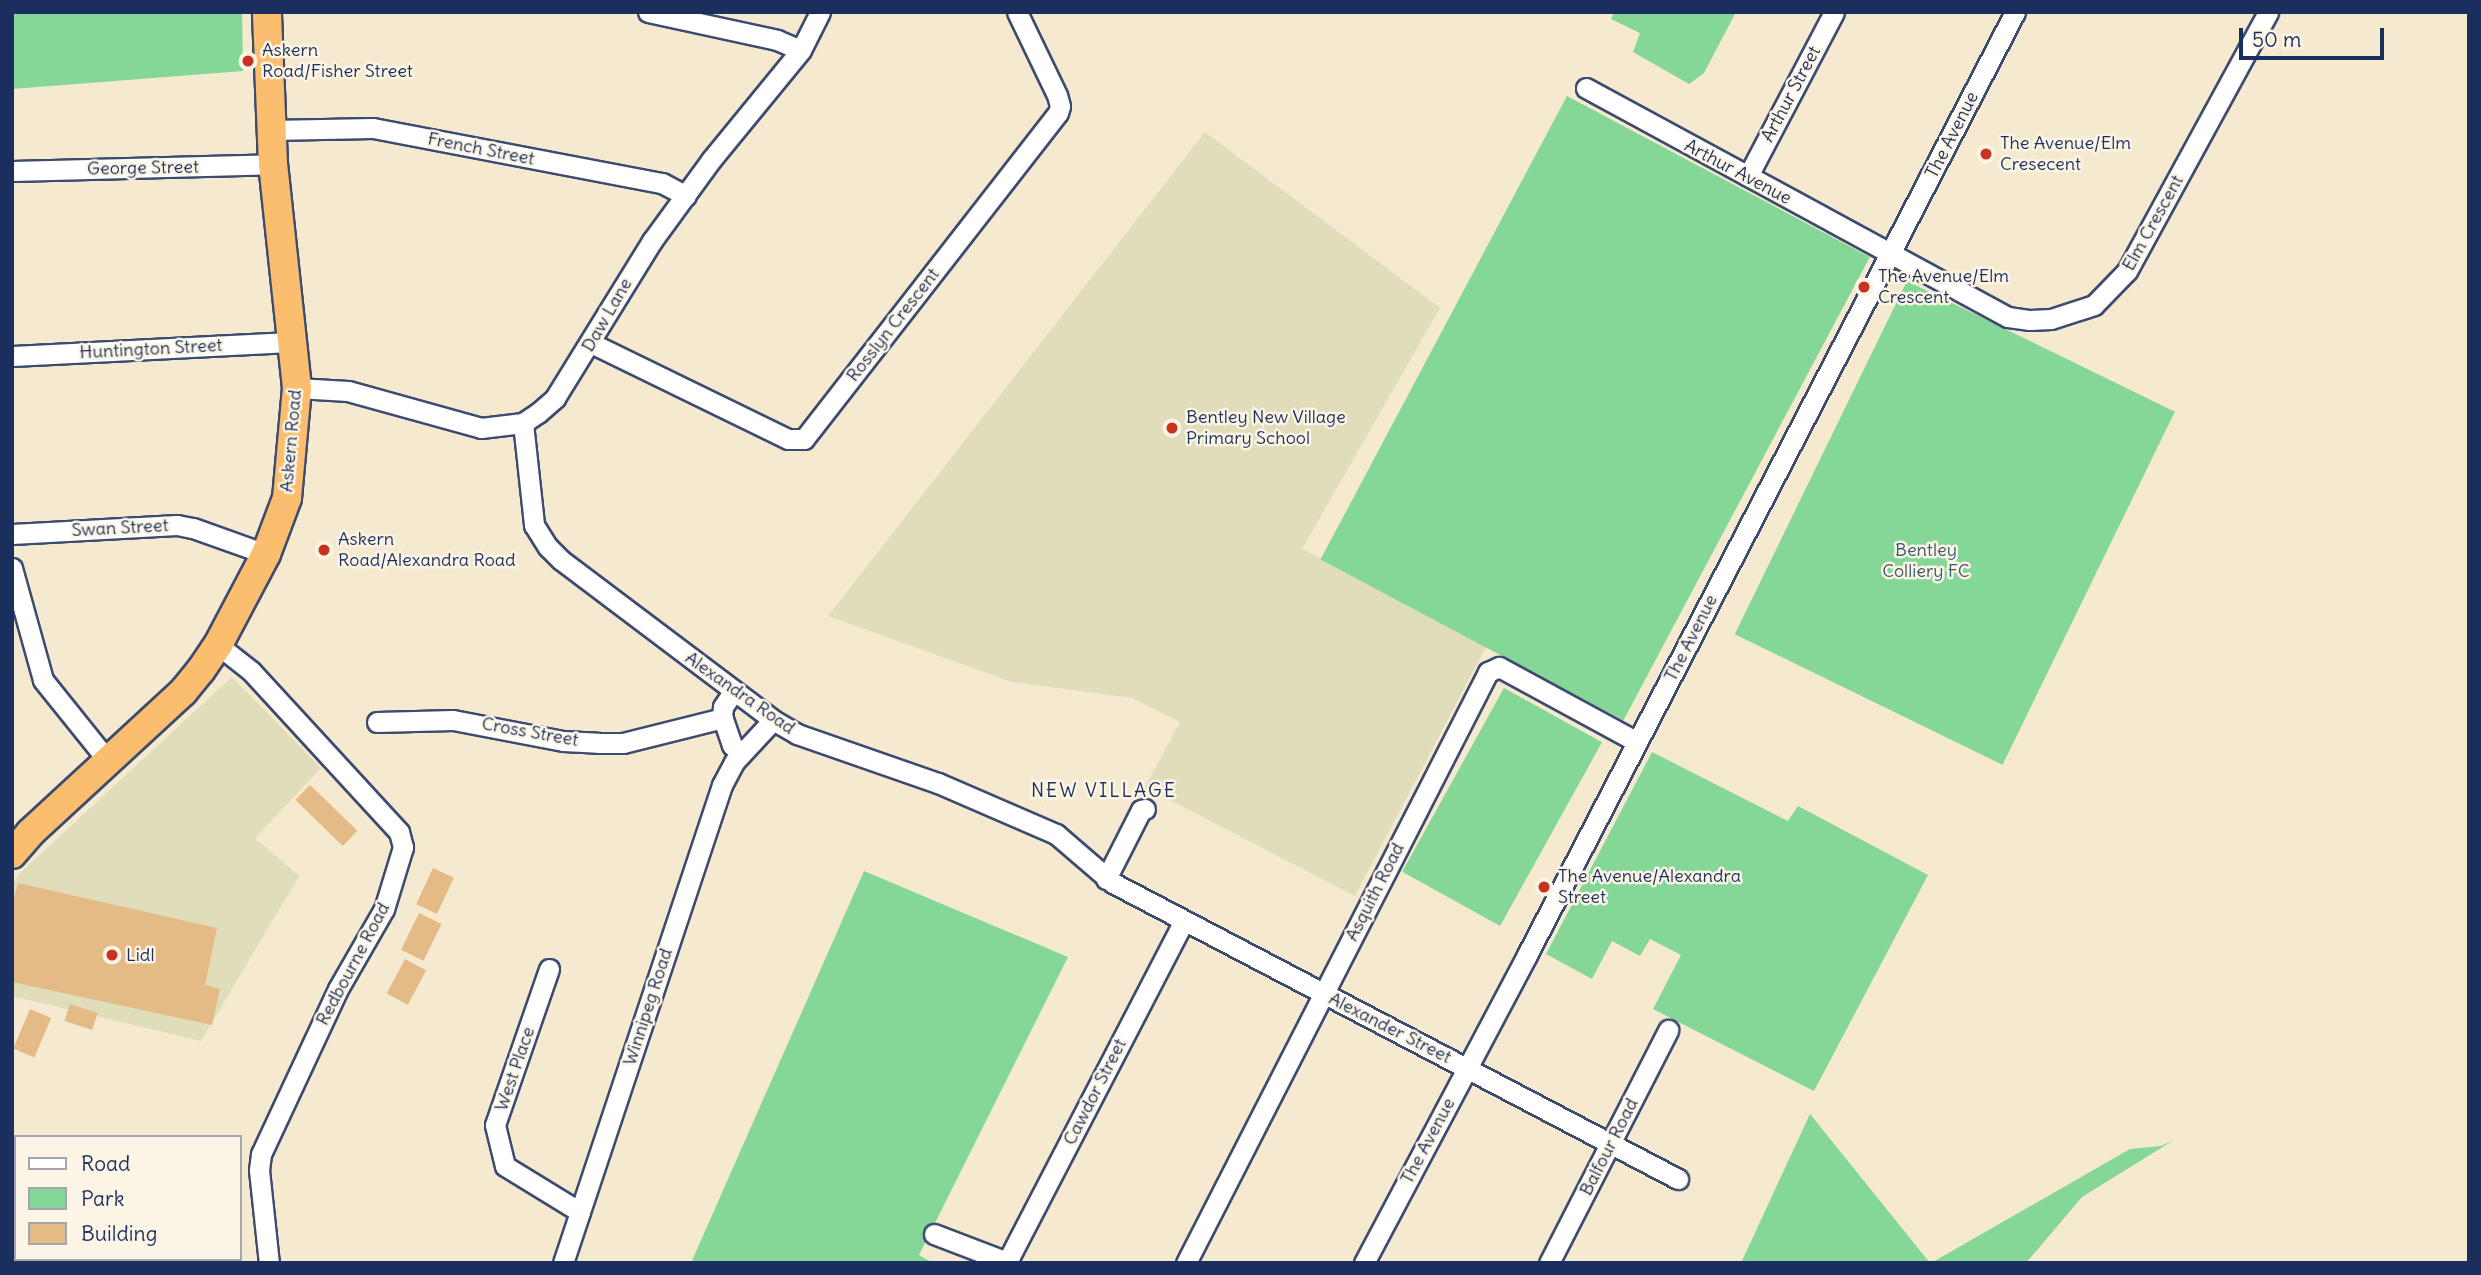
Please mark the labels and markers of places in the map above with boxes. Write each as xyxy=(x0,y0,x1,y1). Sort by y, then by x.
place label: Askern Road/Fisher Street xyxy=(262,40,413,82)
marker: Askern Road/Fisher Street xyxy=(240,53,256,69)
place label: The Avenue/Elm Cresecent xyxy=(2000,133,2131,176)
marker: The Avenue/Elm Cresecent xyxy=(1978,146,1994,162)
place label: The Avenue/Elm Crescent xyxy=(1878,266,2009,308)
marker: The Avenue/Elm Crescent xyxy=(1856,279,1872,295)
place label: Bentley New Village Primary School xyxy=(1186,407,1346,450)
marker: Bentley New Village Primary School xyxy=(1164,420,1180,436)
place label: Askern Road/Alexandra Road xyxy=(338,529,516,572)
marker: Askern Road/Alexandra Road xyxy=(316,542,332,558)
place label: The Avenue/Alexandra Street xyxy=(1558,866,1741,908)
marker: The Avenue/Alexandra Street xyxy=(1536,879,1552,895)
place label: Lidl xyxy=(126,944,154,966)
marker: Lidl xyxy=(104,947,120,963)

